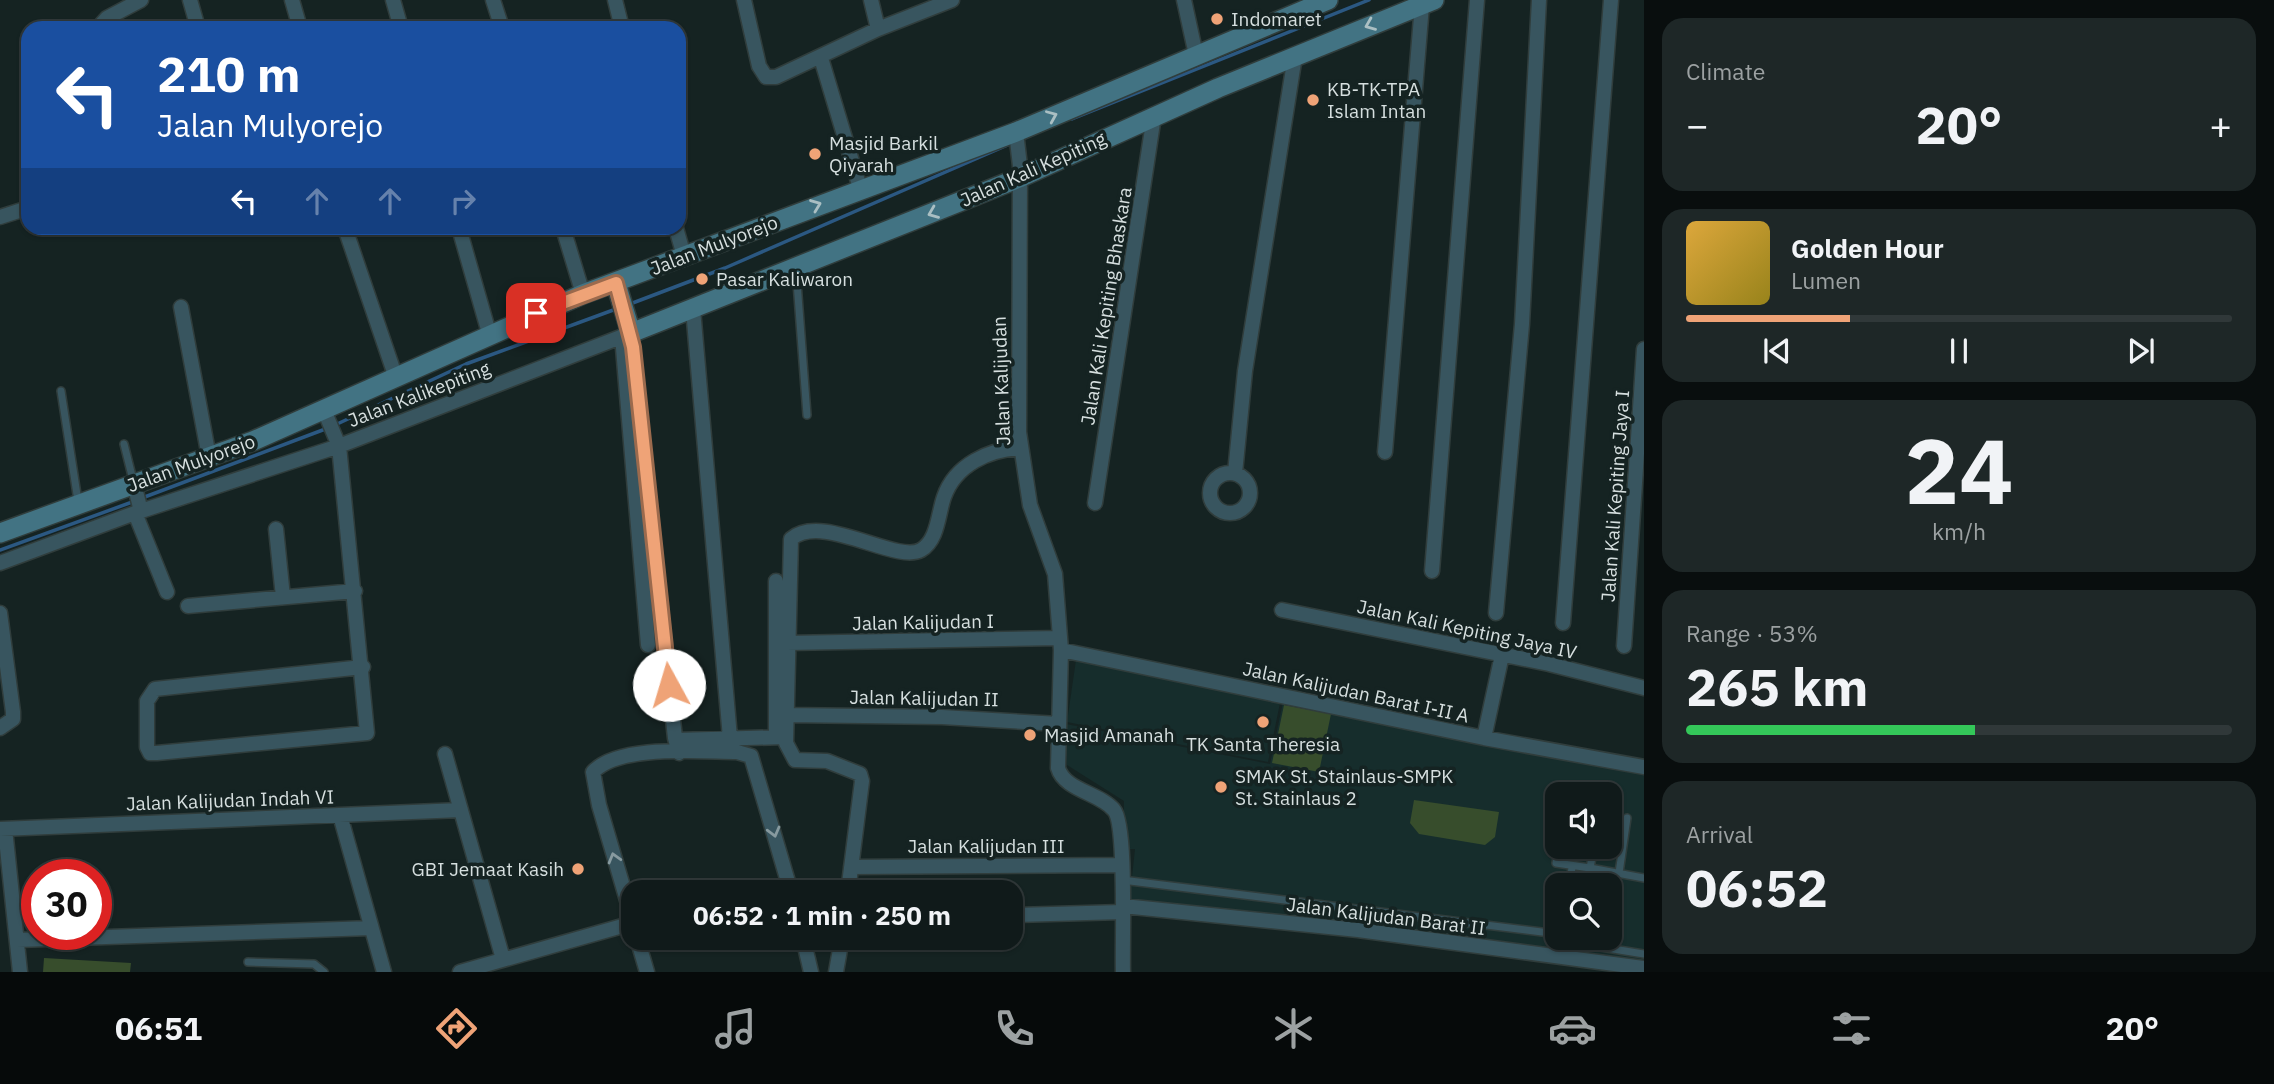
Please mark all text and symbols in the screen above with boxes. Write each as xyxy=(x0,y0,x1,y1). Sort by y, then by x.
place label: Indomaret xyxy=(1231,7,1322,31)
marker: Indomaret xyxy=(1209,11,1225,27)
one-way arrow xyxy=(1365,16,1377,30)
text: 210 m xyxy=(157,42,301,105)
icon: left xyxy=(42,49,133,140)
text: Climate xyxy=(1686,56,1765,86)
place label: KB-TK-TPA Islam Intan xyxy=(1327,77,1426,123)
text: 20° xyxy=(1916,91,2002,158)
marker: KB-TK-TPA Islam Intan xyxy=(1305,92,1321,108)
text: − xyxy=(1686,100,1709,149)
text: + xyxy=(2209,100,2232,149)
text: Jalan Mulyorejo xyxy=(157,104,383,146)
one-way arrow xyxy=(1045,111,1057,125)
street label: Jalan Kali Kepiting xyxy=(957,126,1109,212)
place label: Masjid Barkil Qiyarah xyxy=(829,131,938,177)
marker: Masjid Barkil Qiyarah xyxy=(807,146,823,162)
icon: left xyxy=(225,182,263,220)
icon: ahead xyxy=(298,182,336,220)
icon: ahead xyxy=(371,182,409,220)
icon: right xyxy=(444,182,482,220)
street label: Jalan Kali Kepiting Bhaskara xyxy=(1075,185,1137,427)
one-way arrow xyxy=(810,199,822,213)
one-way arrow xyxy=(927,204,939,218)
street label: Jalan Mulyorejo xyxy=(647,210,781,280)
text: Golden Hour xyxy=(1791,231,1944,265)
text: Lumen xyxy=(1791,265,1861,295)
place label: Pasar Kaliwaron xyxy=(716,267,853,291)
marker: Pasar Kaliwaron xyxy=(694,271,710,287)
pin xyxy=(506,283,566,343)
icon: arrive xyxy=(517,294,555,332)
street label: Jalan Kalijudan xyxy=(987,316,1015,446)
icon: previous xyxy=(1758,332,1796,370)
icon: pause xyxy=(1940,332,1978,370)
icon: next xyxy=(2122,332,2160,370)
street label: Jalan Kalikepiting xyxy=(344,356,494,432)
street label: Jalan Kali Kepiting Jaya I xyxy=(1596,389,1634,603)
text: 24 xyxy=(1904,411,2014,529)
street label: Jalan Mulyorejo xyxy=(124,429,258,497)
text: km/h xyxy=(1932,516,1986,546)
street label: Jalan Kali Kepiting Jaya IV xyxy=(1355,594,1579,664)
street label: Jalan Kalijudan I xyxy=(852,609,994,635)
text: Range · 53% xyxy=(1686,618,1818,648)
position arrow xyxy=(632,648,706,722)
text: 265 km xyxy=(1686,653,1868,720)
street label: Jalan Kalijudan Barat I-II A xyxy=(1241,656,1471,728)
street label: Jalan Kalijudan II xyxy=(849,685,999,711)
marker: TK Santa Theresia xyxy=(1255,714,1271,730)
place label: Masjid Amanah xyxy=(1044,723,1174,747)
marker: Masjid Amanah xyxy=(1022,727,1038,743)
place label: TK Santa Theresia xyxy=(1186,732,1340,756)
place label: SMAK St. Stainlaus-SMPK St. Stainlaus 2 xyxy=(1235,764,1453,810)
marker: SMAK St. Stainlaus-SMPK St. Stainlaus 2 xyxy=(1213,779,1229,795)
map controls xyxy=(1545,782,1622,950)
button: sound xyxy=(1545,782,1622,859)
street label: Jalan Kalijudan Indah VI xyxy=(126,784,334,816)
text: Arrival xyxy=(1686,819,1753,849)
one-way arrow xyxy=(766,825,780,837)
street label: Jalan Kalijudan III xyxy=(907,834,1065,858)
one-way arrow xyxy=(608,853,623,865)
text: 06:52 xyxy=(1686,854,1828,921)
place label: GBI Jemaat Kasih xyxy=(411,857,564,881)
speed limit sign: 30 xyxy=(21,859,112,950)
marker: GBI Jemaat Kasih xyxy=(570,861,586,877)
button: search xyxy=(1545,873,1622,950)
street label: Jalan Kalijudan Barat II xyxy=(1285,892,1487,940)
text: 06:52 · 1 min · 250 m xyxy=(693,898,951,932)
icon: directions xyxy=(432,1004,481,1053)
icon: music xyxy=(711,1004,760,1053)
icon: phone xyxy=(990,1004,1039,1053)
icon: climate xyxy=(1269,1004,1318,1053)
icon: car xyxy=(1548,1004,1597,1053)
icon: filters xyxy=(1827,1004,1876,1053)
text: 06:51 xyxy=(115,1007,202,1049)
text: 20° xyxy=(2106,1007,2159,1049)

